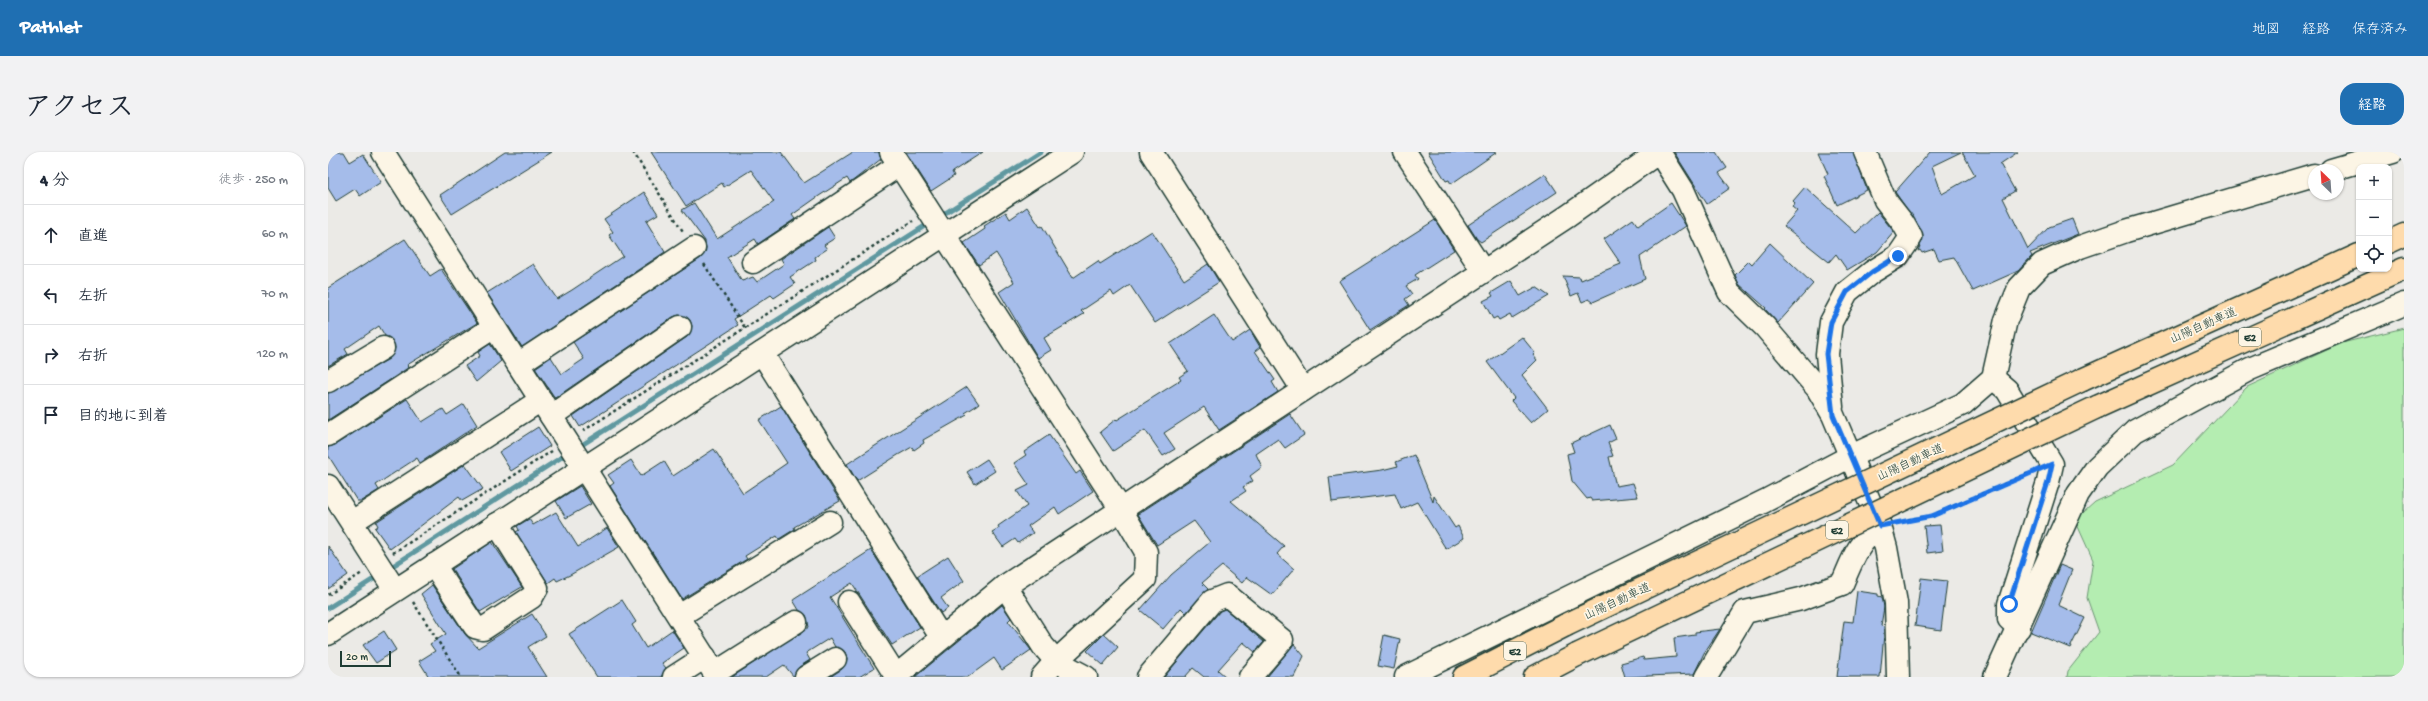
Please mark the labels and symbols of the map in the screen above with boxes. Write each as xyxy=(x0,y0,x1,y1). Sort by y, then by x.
north arrow xyxy=(2308,164,2344,200)
route end xyxy=(1889,247,1907,265)
street label: 山陽自動車道 xyxy=(2168,305,2240,348)
road number: E2 xyxy=(2239,328,2261,346)
street label: 山陽自動車道 xyxy=(1875,441,1946,485)
road number: E2 xyxy=(1826,521,1848,539)
street label: 山陽自動車道 xyxy=(1582,580,1653,624)
route start xyxy=(2000,595,2018,613)
road number: E2 xyxy=(1504,642,1526,660)
scale bar xyxy=(340,649,391,668)

